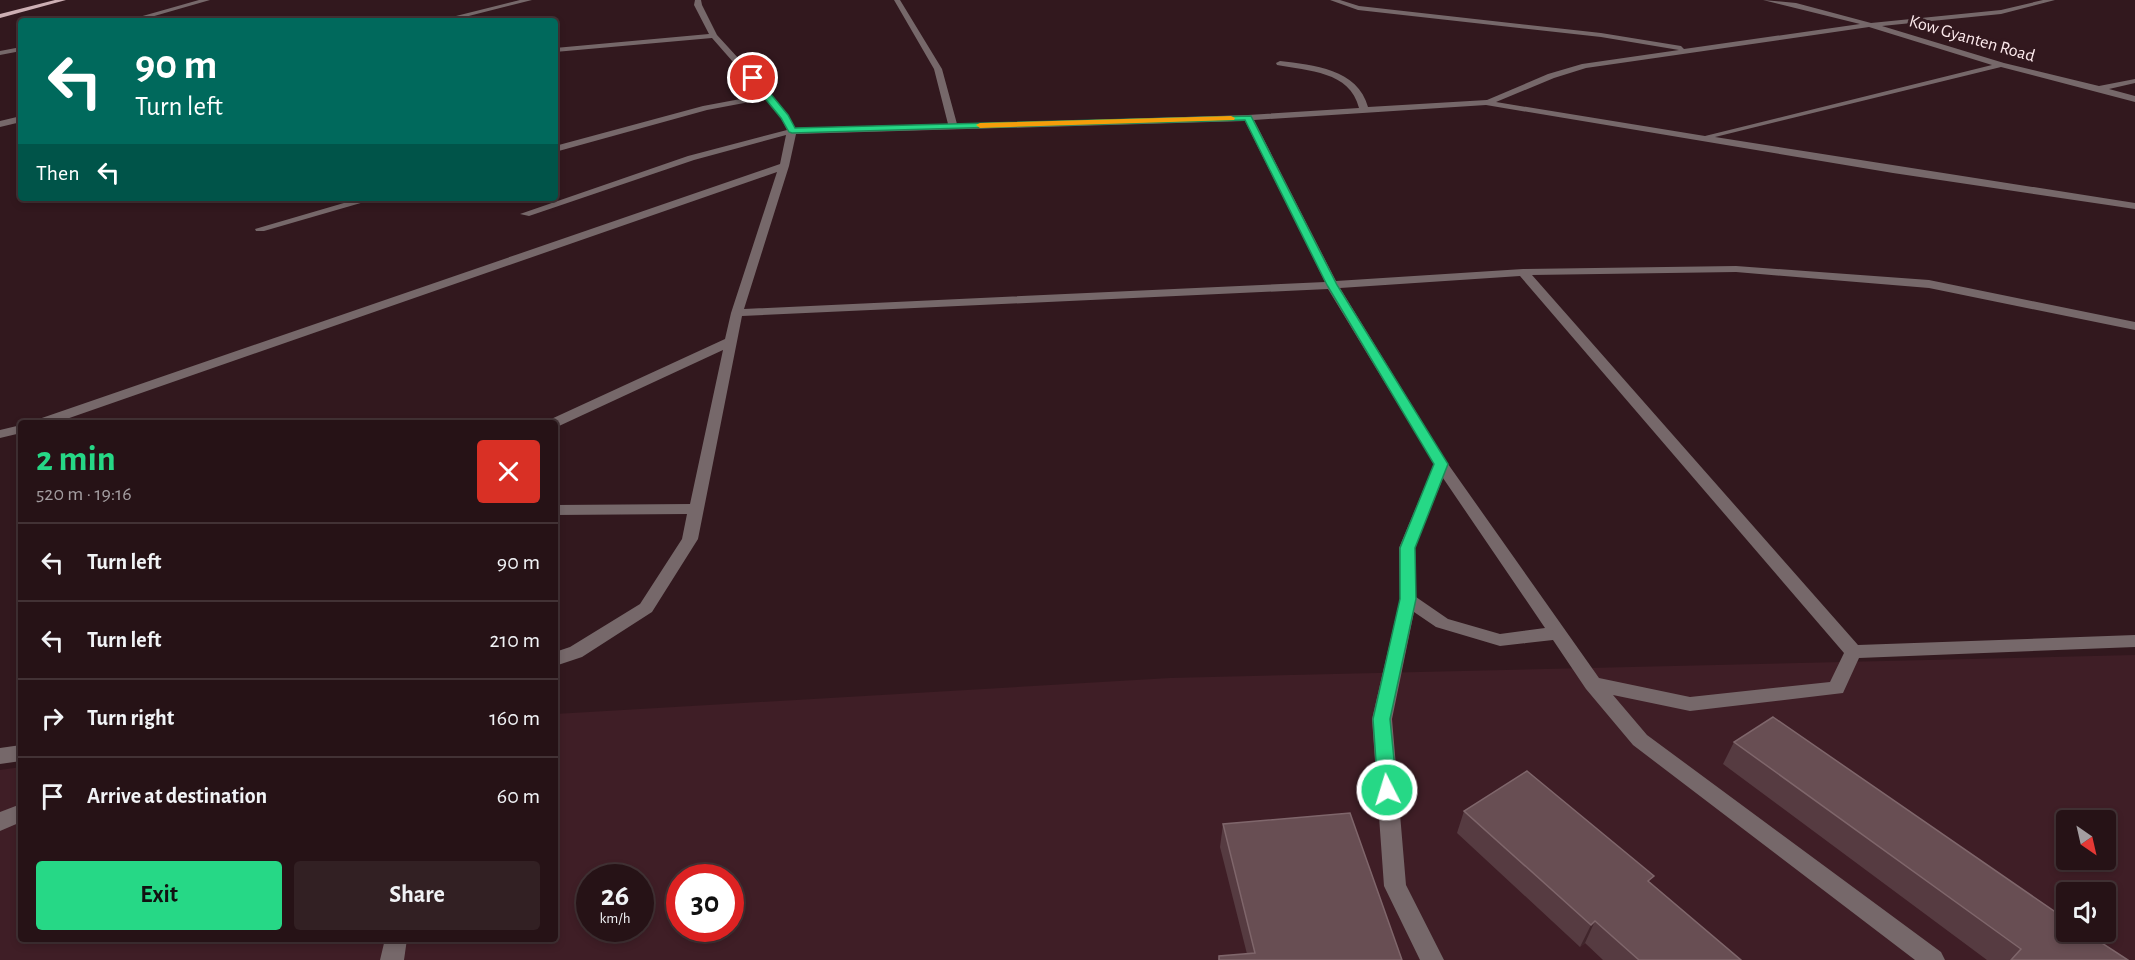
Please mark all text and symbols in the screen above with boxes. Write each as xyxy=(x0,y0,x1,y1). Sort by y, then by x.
street label: Kow Gyanten Road xyxy=(1907,12,2037,66)
icon: left xyxy=(36,42,114,120)
text: 90 m xyxy=(135,44,217,86)
pin xyxy=(727,52,778,103)
icon: arrive xyxy=(736,61,769,94)
text: Turn left xyxy=(135,93,223,120)
icon: left xyxy=(92,156,125,189)
text: Then xyxy=(36,162,80,184)
button: close xyxy=(477,440,540,503)
text: 2 min xyxy=(36,441,116,477)
text: 520 m · 19:16 xyxy=(36,484,132,504)
icon: left xyxy=(36,546,69,579)
text: Turn left xyxy=(87,551,161,573)
text: 90 m xyxy=(497,551,540,573)
icon: left xyxy=(36,624,69,657)
text: Turn left xyxy=(87,629,161,651)
text: 210 m xyxy=(490,629,540,651)
icon: right xyxy=(36,702,69,735)
text: Turn right xyxy=(87,707,174,729)
text: 160 m xyxy=(489,707,540,729)
position arrow xyxy=(1355,758,1419,822)
icon: arrive xyxy=(36,780,69,813)
text: Arrive at destination xyxy=(87,785,267,807)
text: 60 m xyxy=(497,785,540,807)
north arrow xyxy=(2056,810,2116,870)
map controls xyxy=(2056,810,2116,942)
button: Exit xyxy=(36,861,282,930)
button: Share xyxy=(294,861,540,930)
speed limit sign: 30 xyxy=(666,864,744,942)
text: 26 xyxy=(601,881,629,911)
button: sound xyxy=(2056,882,2116,942)
text: km/h xyxy=(600,911,630,926)

